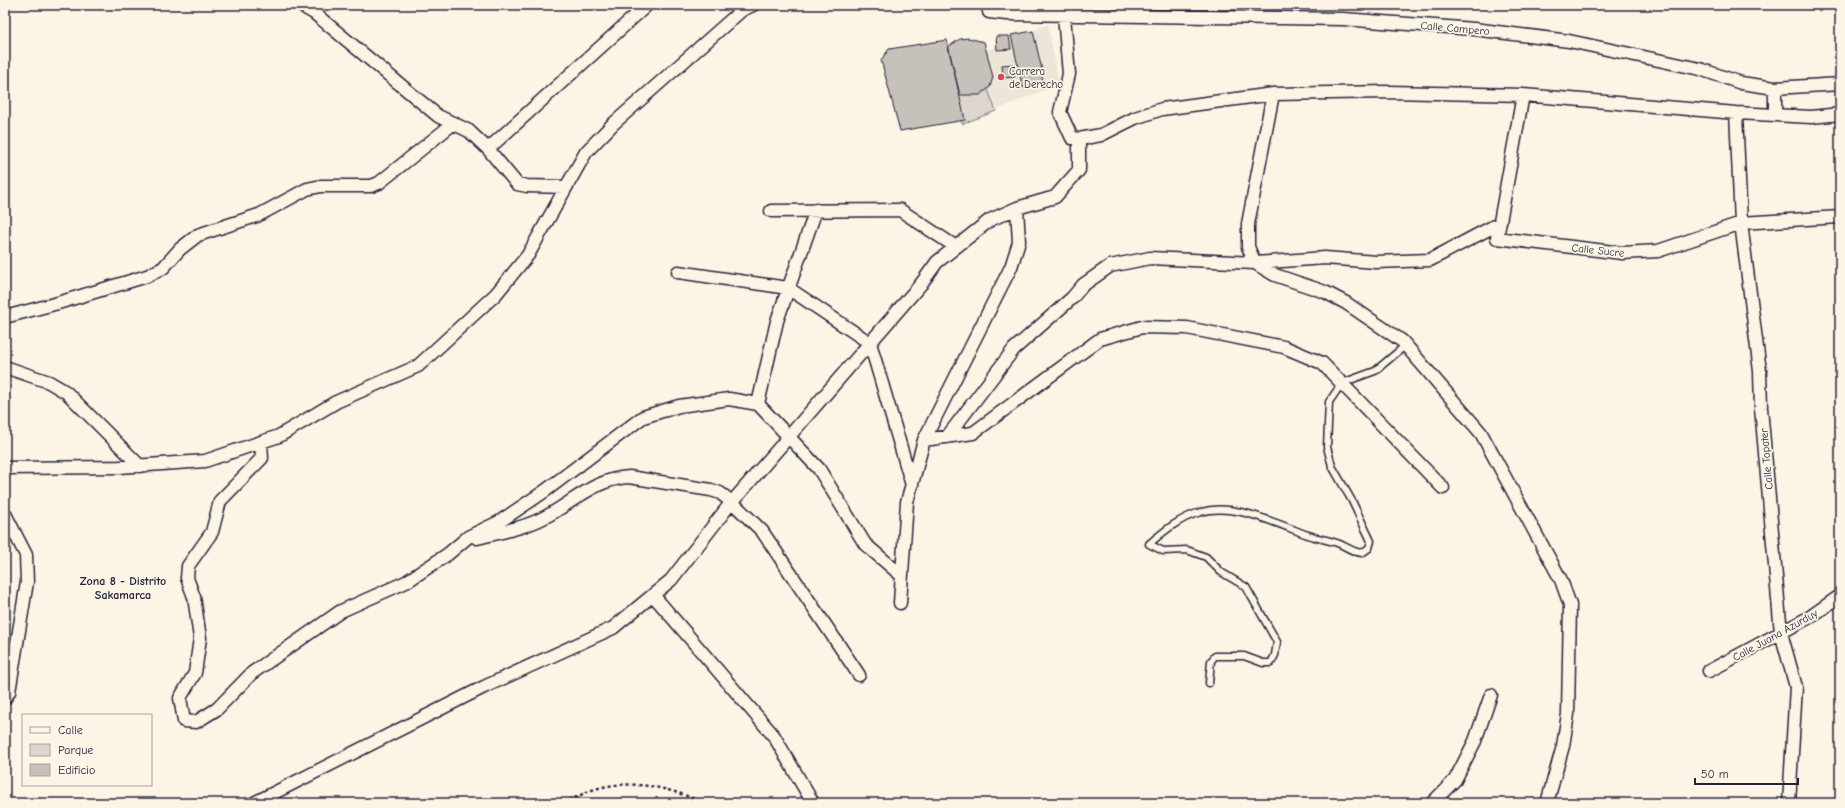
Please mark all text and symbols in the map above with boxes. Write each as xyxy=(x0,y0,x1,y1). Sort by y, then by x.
street label: Calle Campero xyxy=(1420,19,1490,38)
place label: Carrera de Derecho xyxy=(1009,65,1063,91)
marker: Carrera de Derecho xyxy=(996,72,1006,82)
street label: Calle Sucre xyxy=(1571,241,1626,260)
street label: Calle Topater xyxy=(1757,427,1776,490)
district label: Zona 8 - Distrito Sakamarca xyxy=(80,574,166,602)
street label: Calle Juana Azurduy xyxy=(1730,607,1820,664)
legend xyxy=(22,714,152,786)
text: Calle xyxy=(58,723,83,737)
text: Parque xyxy=(58,743,93,757)
scale bar xyxy=(1695,760,1798,786)
text: Edificio xyxy=(58,763,95,777)
text: 50 m xyxy=(1701,767,1729,781)

